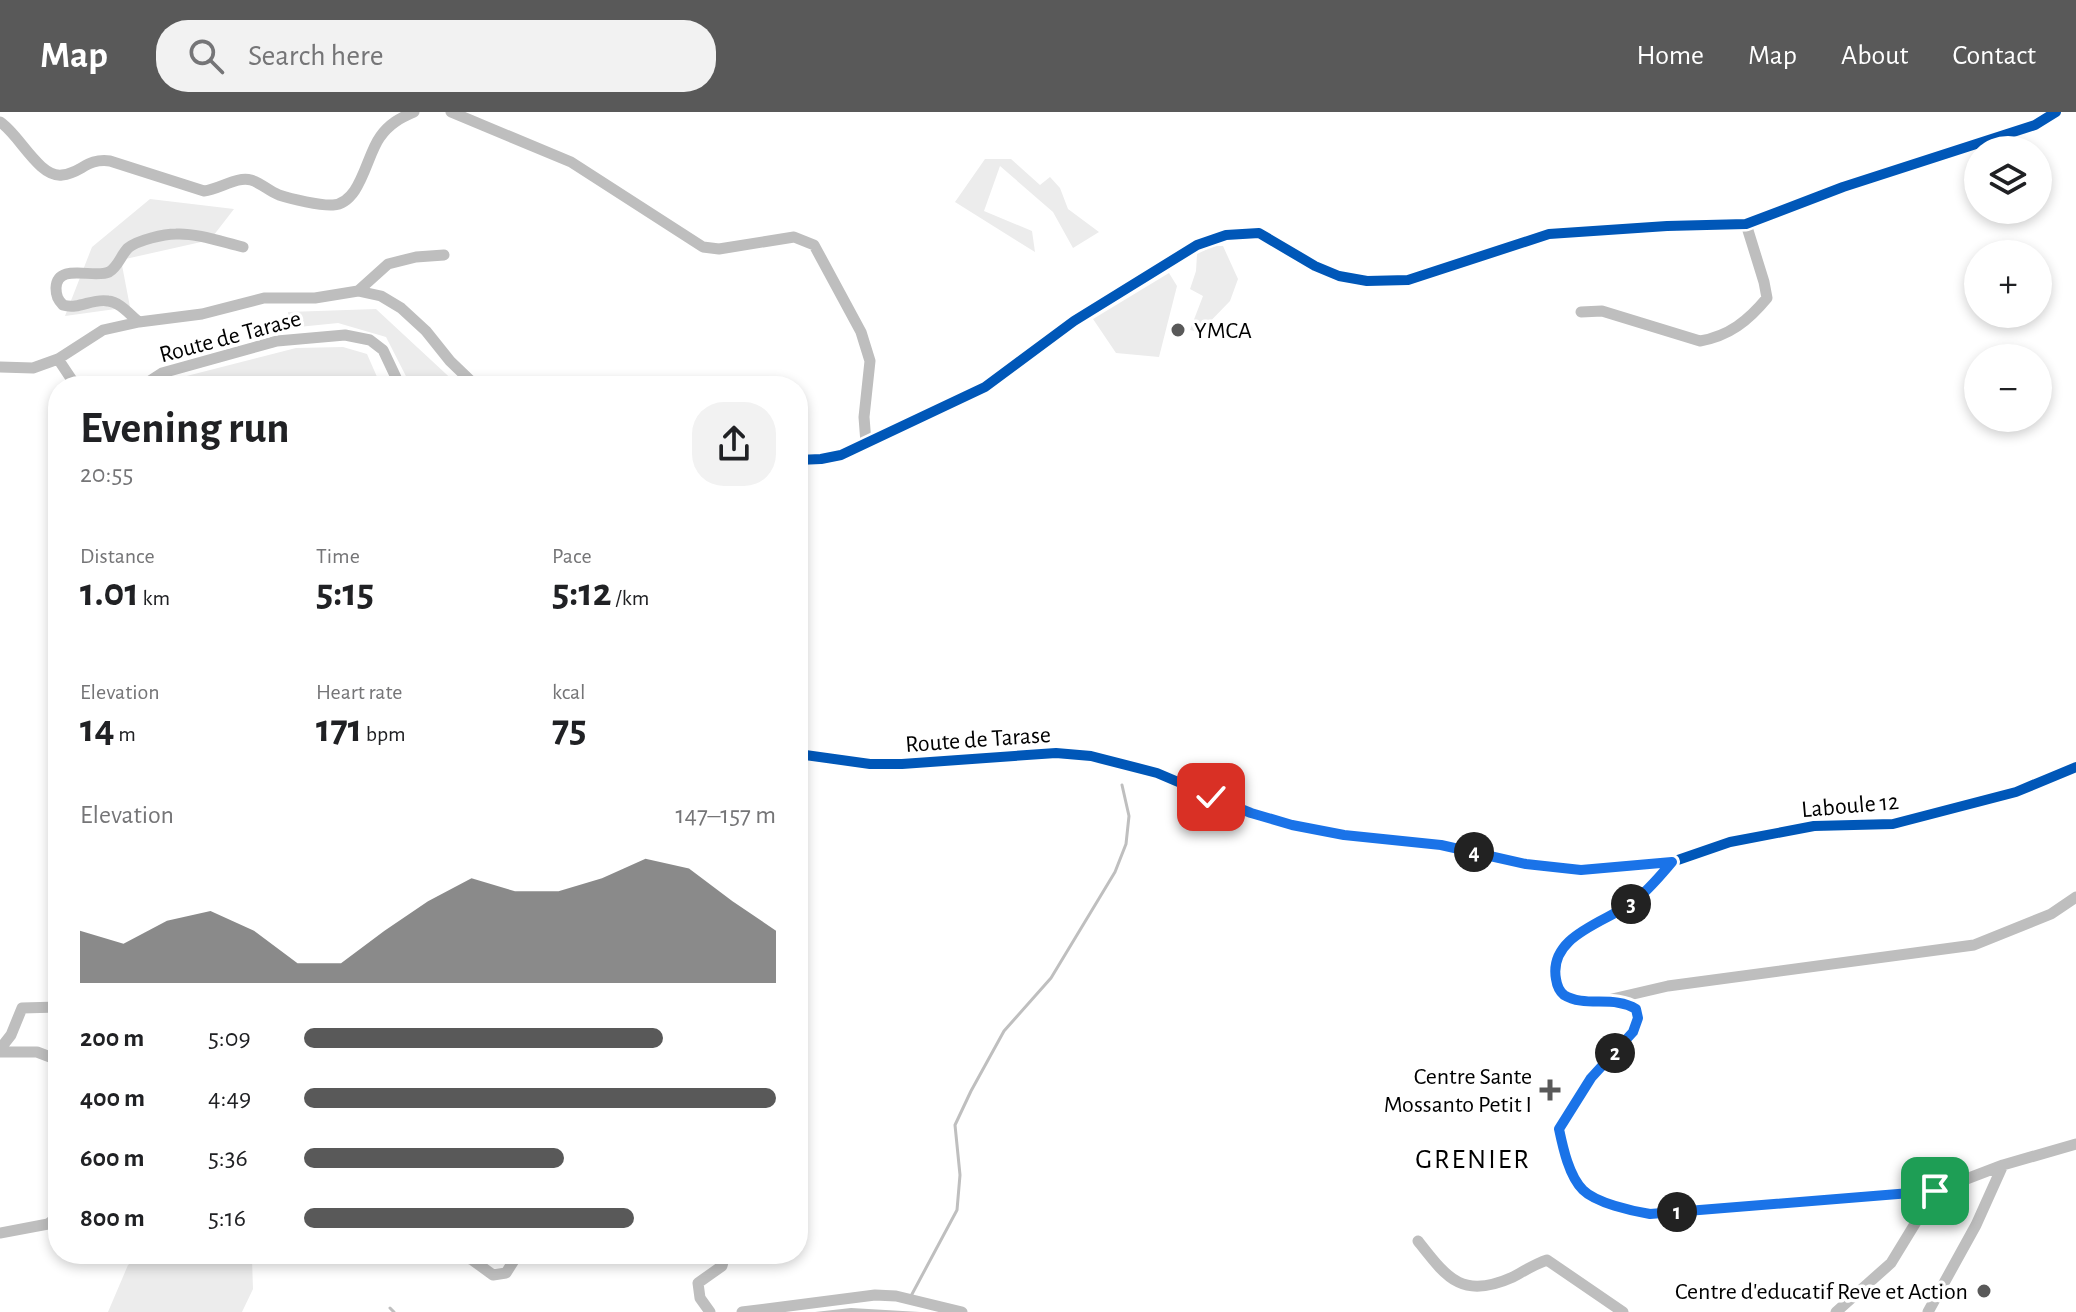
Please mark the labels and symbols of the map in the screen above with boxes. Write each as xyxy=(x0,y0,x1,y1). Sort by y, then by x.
street label: Route de Tarase xyxy=(157,306,304,367)
place label: YMCA xyxy=(1194,319,1252,343)
marker: YMCA xyxy=(1169,321,1187,339)
street label: Route de Tarase xyxy=(904,723,1052,757)
pin xyxy=(1177,763,1245,831)
street label: Laboule 12 xyxy=(1800,790,1900,822)
pin: 4 xyxy=(1454,832,1494,872)
pin: 3 xyxy=(1611,884,1651,924)
pin: 2 xyxy=(1595,1033,1635,1073)
place label: Centre Sante Mossanto Petit I xyxy=(1384,1065,1532,1117)
marker: Centre Sante Mossanto Petit I xyxy=(1539,1079,1561,1101)
district label: GRENIER xyxy=(1415,1146,1531,1174)
pin xyxy=(1901,1157,1969,1225)
pin: 1 xyxy=(1657,1192,1697,1232)
place label: Centre d'educatif Reve et Action xyxy=(1675,1280,1968,1304)
marker: Centre d'educatif Reve et Action xyxy=(1975,1282,1993,1300)

